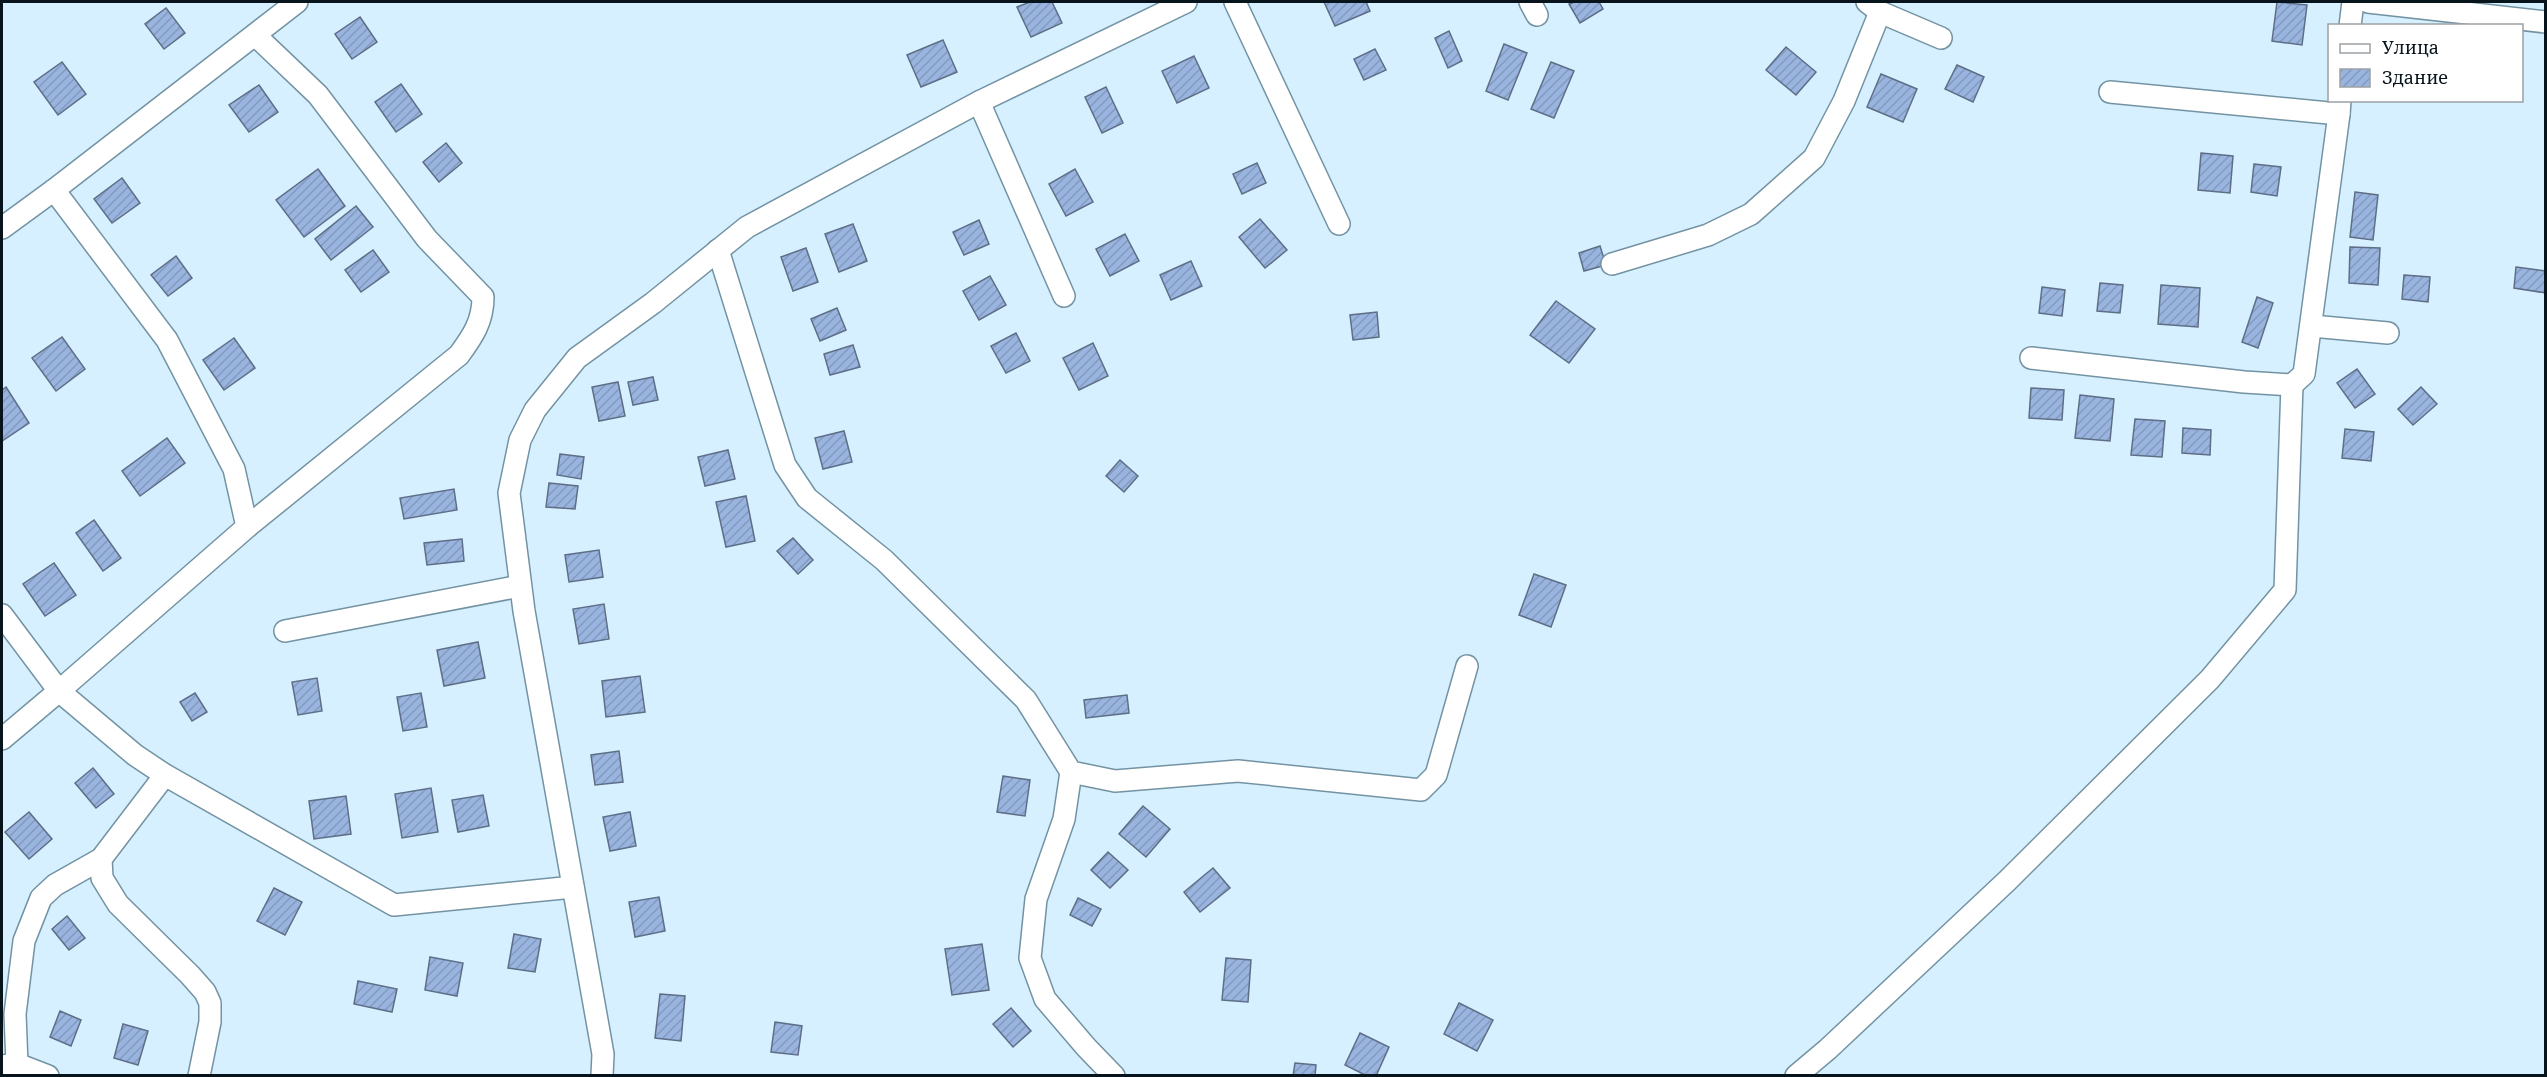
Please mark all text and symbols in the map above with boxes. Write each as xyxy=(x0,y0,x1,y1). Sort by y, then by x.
legend xyxy=(2328,24,2523,102)
text: Улица xyxy=(2382,35,2439,59)
text: Здание xyxy=(2382,65,2448,89)

